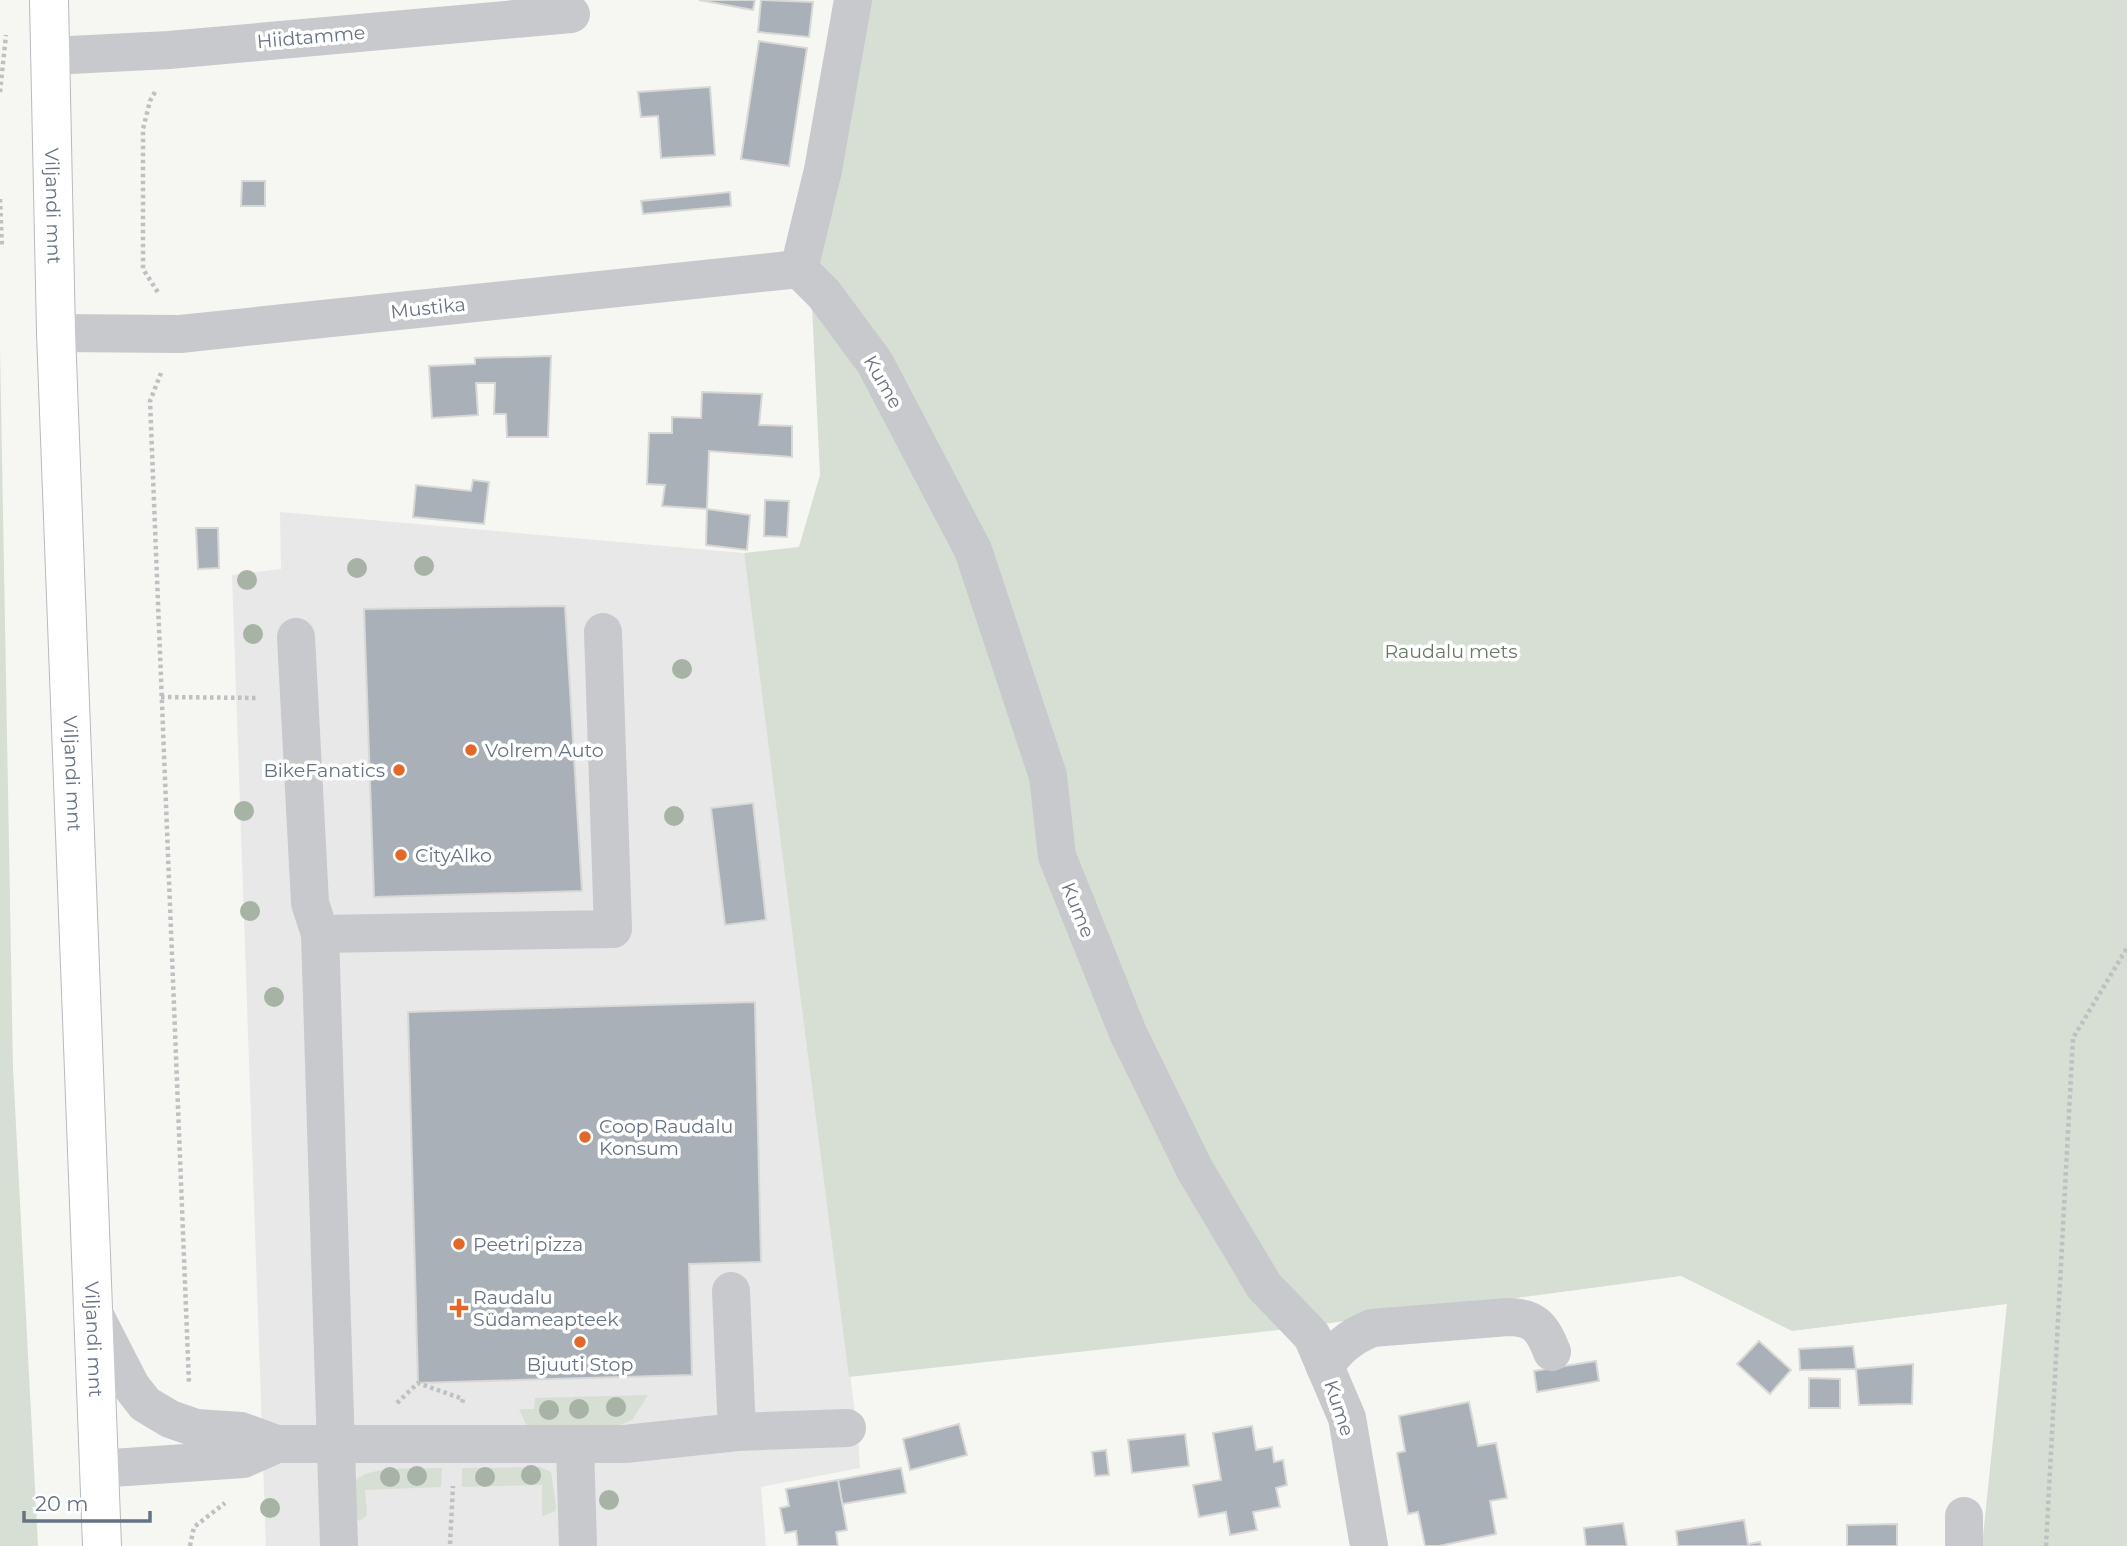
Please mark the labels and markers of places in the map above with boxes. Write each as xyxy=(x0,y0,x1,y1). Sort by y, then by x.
place label: Volrem Auto xyxy=(485,739,604,762)
marker: Volrem Auto xyxy=(463,742,479,758)
place label: BikeFanatics xyxy=(263,759,385,782)
marker: BikeFanatics xyxy=(391,762,407,778)
place label: CityAlko xyxy=(415,844,492,867)
marker: CityAlko xyxy=(393,847,409,863)
place label: Coop Raudalu Konsum xyxy=(599,1115,733,1160)
marker: Coop Raudalu Konsum xyxy=(577,1129,593,1145)
place label: Peetri pizza xyxy=(473,1233,583,1256)
marker: Peetri pizza xyxy=(451,1236,467,1252)
place label: Raudalu Südameapteek xyxy=(473,1286,619,1331)
marker: Raudalu Südameapteek xyxy=(451,1300,467,1316)
marker: Bjuuti Stop xyxy=(572,1334,588,1350)
place label: Bjuuti Stop xyxy=(527,1353,633,1376)

